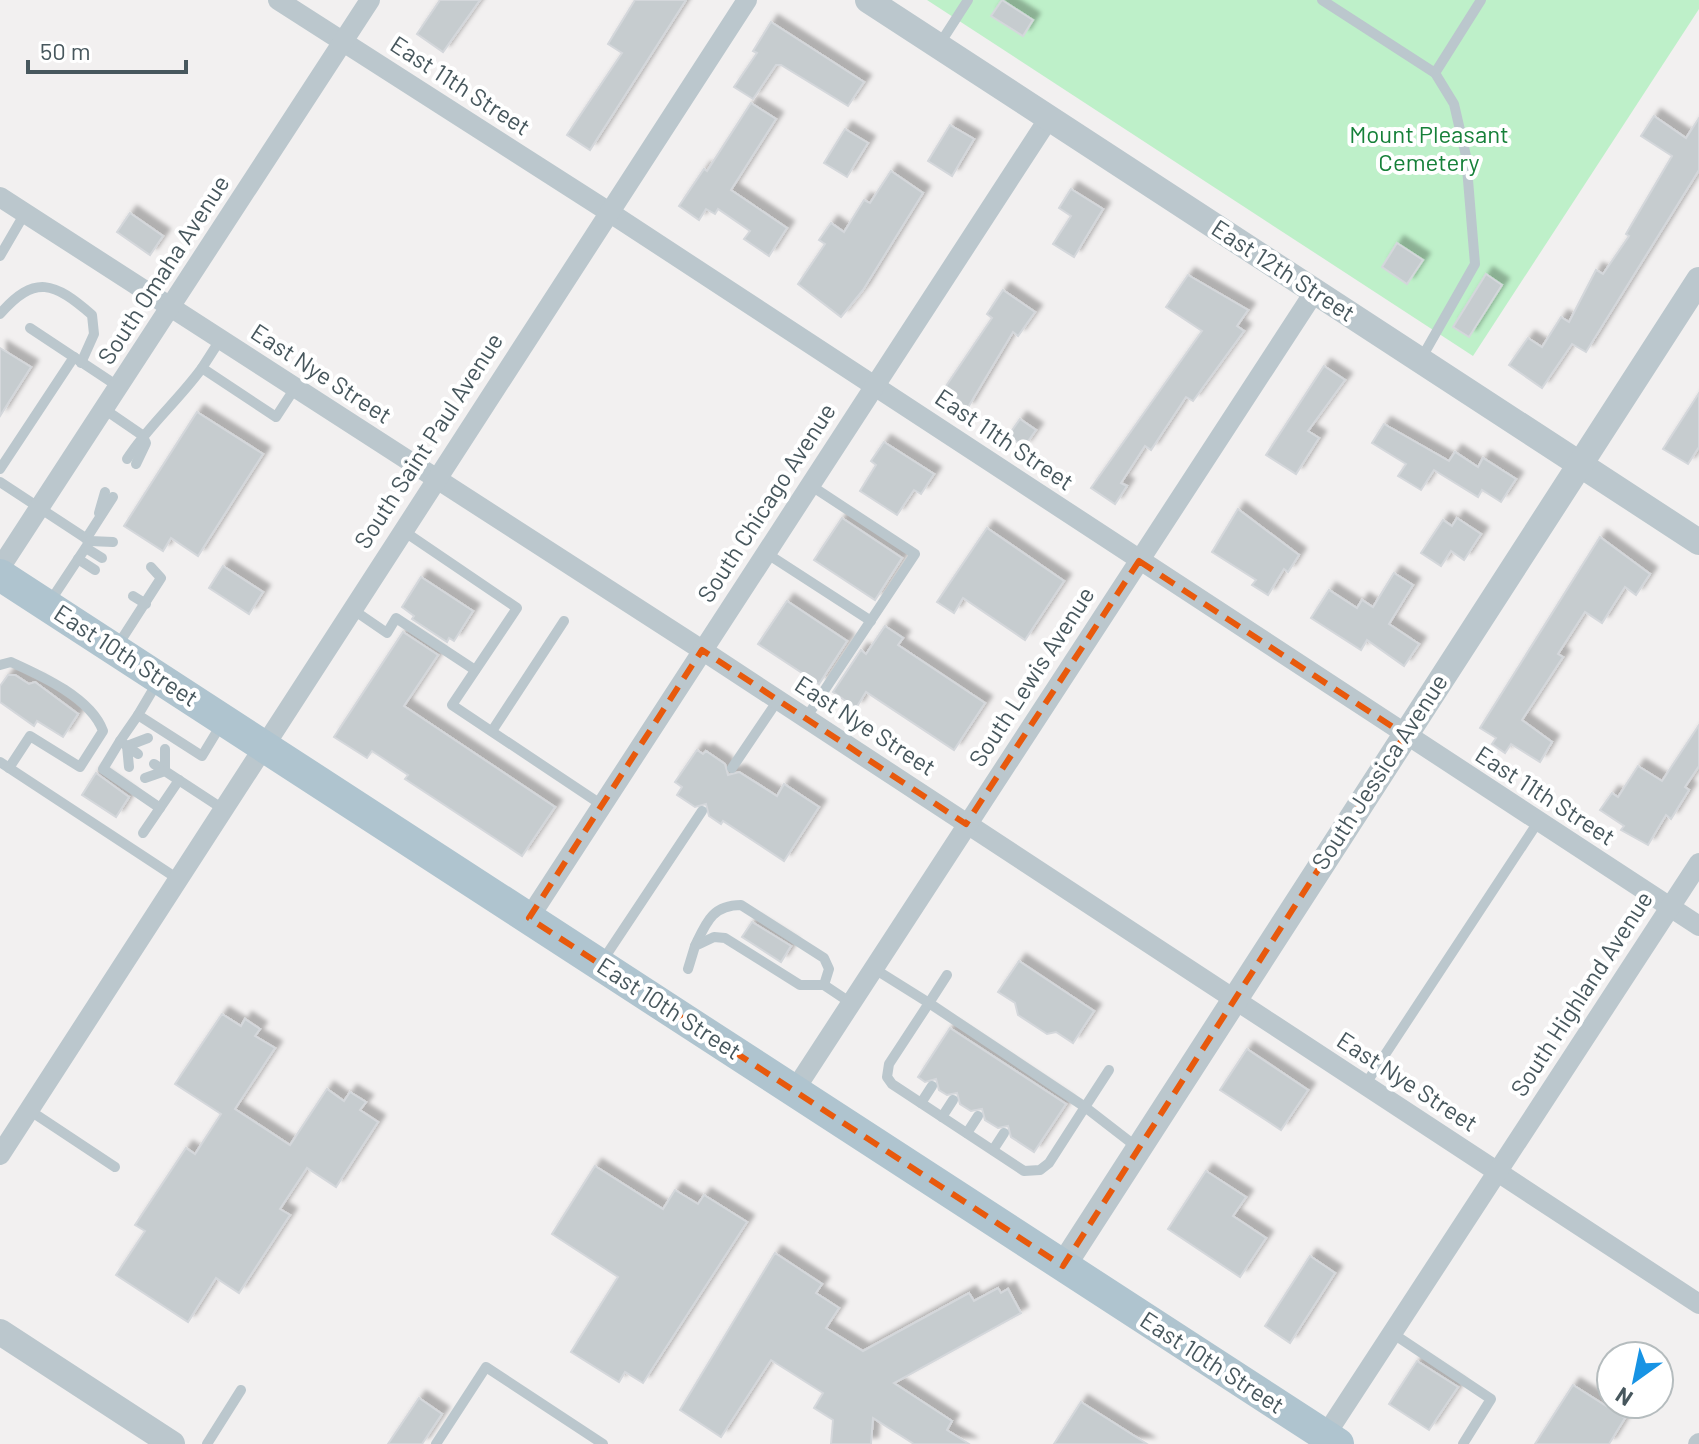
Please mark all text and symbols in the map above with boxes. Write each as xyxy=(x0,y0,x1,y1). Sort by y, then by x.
scale bar xyxy=(28,24,186,74)
street label: East 11th Street xyxy=(386,29,536,141)
text: 50 m xyxy=(40,36,91,65)
park label: Mount Pleasant Cemetery xyxy=(1349,119,1509,176)
street label: South Omaha Avenue xyxy=(91,169,235,369)
street label: East 12th Street xyxy=(1207,213,1361,327)
street label: East Nye Street xyxy=(246,317,398,429)
street label: South Saint Paul Avenue xyxy=(347,327,508,553)
street label: East 11th Street xyxy=(930,382,1080,496)
street label: South Chicago Avenue xyxy=(690,397,841,607)
street label: South Lewis Avenue xyxy=(962,581,1100,772)
street label: East 10th Street xyxy=(49,597,204,712)
street label: South Jessica Avenue xyxy=(1305,668,1453,874)
street label: East Nye Street xyxy=(790,669,942,781)
street label: East 11th Street xyxy=(1471,739,1621,851)
street label: South Highland Avenue xyxy=(1504,885,1658,1101)
street label: East 10th Street xyxy=(592,950,747,1065)
street label: East Nye Street xyxy=(1332,1025,1484,1137)
street label: East 10th Street xyxy=(1135,1304,1290,1419)
north arrow xyxy=(1595,1340,1675,1420)
text: N xyxy=(1610,1383,1637,1413)

